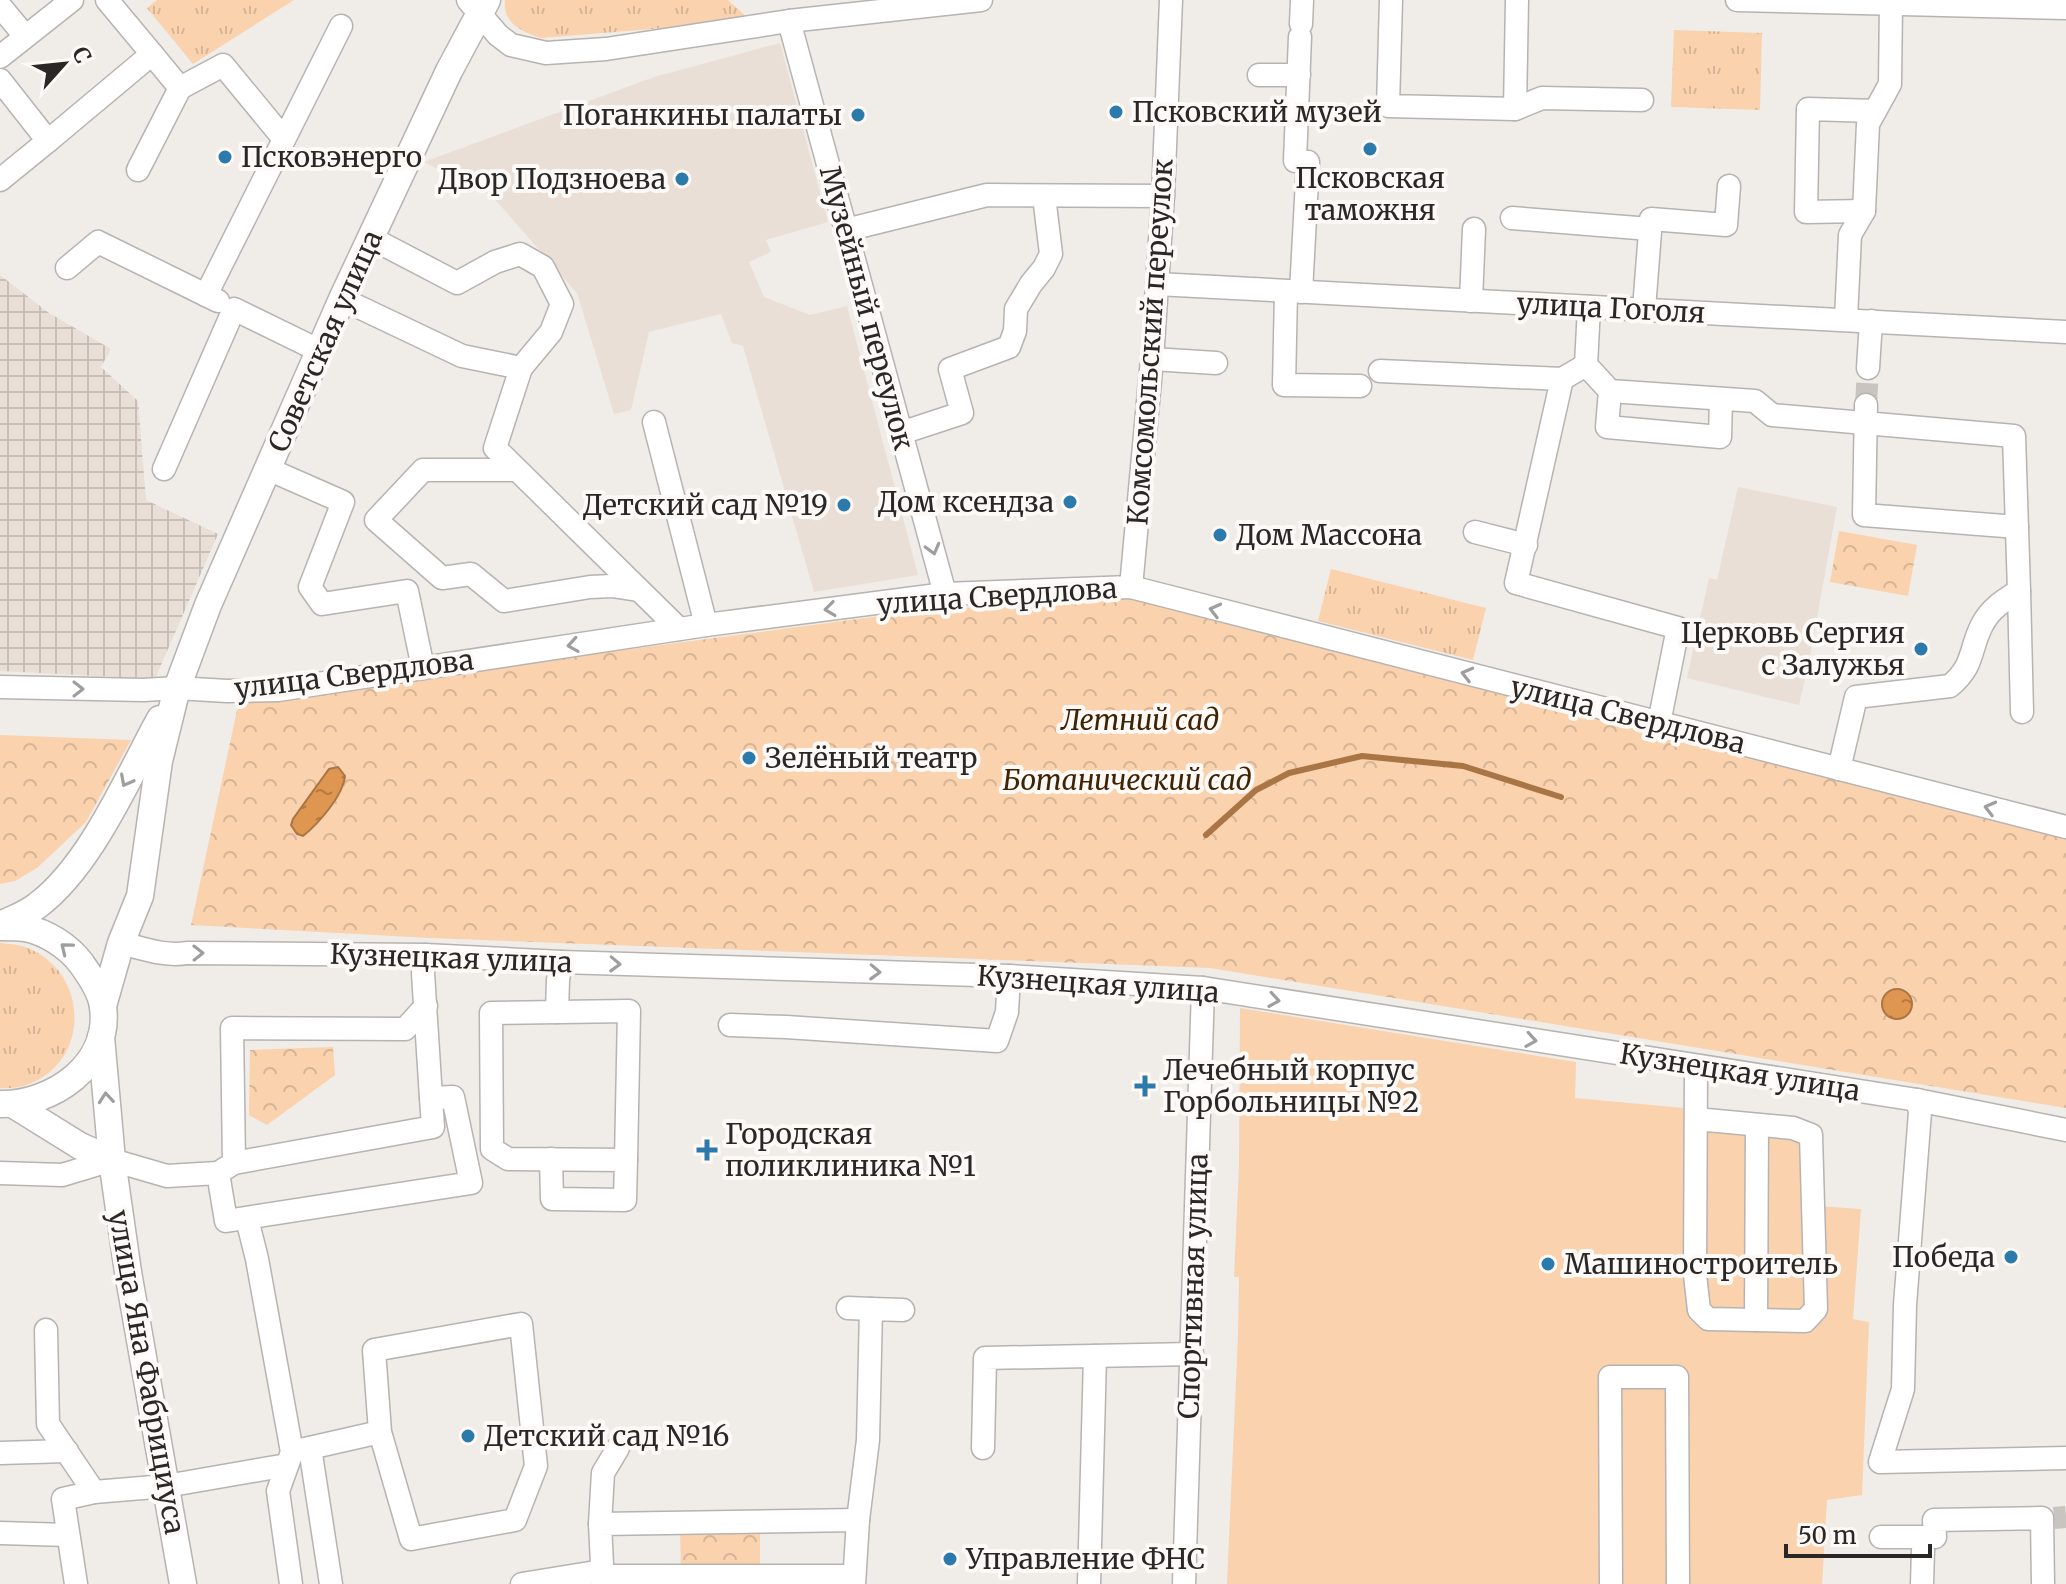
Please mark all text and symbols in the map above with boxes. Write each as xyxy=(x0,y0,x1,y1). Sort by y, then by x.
north arrow xyxy=(24,24,104,104)
text: С xyxy=(66,42,98,68)
place label: Псковский музей xyxy=(1132,94,1382,130)
place label: Поганкины палаты xyxy=(563,97,842,133)
marker: Псковский музей xyxy=(1107,103,1125,121)
marker: Поганкины палаты xyxy=(849,106,867,124)
place label: Псковэнерго xyxy=(241,139,422,175)
marker: Псковская таможня xyxy=(1361,140,1379,158)
marker: Псковэнерго xyxy=(216,148,234,166)
street label: Комсомольский переулок xyxy=(1119,157,1181,527)
place label: Псковская таможня xyxy=(1295,160,1445,228)
place label: Двор Подзноева xyxy=(438,161,666,197)
street label: Музейный переулок xyxy=(812,162,922,454)
marker: Двор Подзноева xyxy=(673,170,691,188)
street label: Советская улица xyxy=(260,224,390,458)
street label: улица Гоголя xyxy=(1516,285,1706,331)
place label: Дом ксендза xyxy=(878,484,1054,520)
place label: Детский сад №19 xyxy=(583,487,828,523)
marker: Дом ксендза xyxy=(1061,493,1079,511)
marker: Детский сад №19 xyxy=(835,496,853,514)
place label: Дом Масcона xyxy=(1236,517,1422,553)
marker: Дом Масcона xyxy=(1211,526,1229,544)
one-way arrow xyxy=(924,541,940,555)
street label: улица Свердлова xyxy=(876,570,1118,622)
one-way arrow xyxy=(823,600,837,617)
one-way arrow xyxy=(1209,603,1223,620)
place label: Церковь Сергия с Залужья xyxy=(1681,615,1905,683)
one-way arrow xyxy=(566,636,579,653)
marker: Церковь Сергия с Залужья xyxy=(1912,640,1930,658)
street label: улица Свердлова xyxy=(232,641,476,707)
one-way arrow xyxy=(1461,666,1475,683)
street label: улица Свердлова xyxy=(1507,668,1749,762)
one-way arrow xyxy=(72,680,85,698)
park label: Летний сад xyxy=(1060,702,1219,738)
place label: Зелёный театр xyxy=(765,740,977,776)
marker: Зелёный театр xyxy=(740,749,758,767)
park label: Ботанический сад xyxy=(1002,762,1252,798)
one-way arrow xyxy=(121,773,136,787)
one-way arrow xyxy=(1984,800,1998,817)
street label: Кузнецкая улица xyxy=(329,936,573,980)
one-way arrow xyxy=(60,943,75,958)
one-way arrow xyxy=(192,944,205,962)
one-way arrow xyxy=(609,955,622,973)
street label: Кузнецкая улица xyxy=(976,958,1220,1010)
one-way arrow xyxy=(869,963,882,981)
one-way arrow xyxy=(1267,990,1281,1007)
one-way arrow xyxy=(1524,1030,1537,1047)
street label: Кузнецкая улица xyxy=(1617,1035,1863,1109)
place label: Лечебный корпус Горбольницы №2 xyxy=(1163,1052,1419,1120)
marker: Лечебный корпус Горбольницы №2 xyxy=(1134,1075,1156,1097)
one-way arrow xyxy=(98,1091,115,1104)
place label: Городская поликлиника №1 xyxy=(725,1116,976,1184)
marker: Городская поликлиника №1 xyxy=(696,1139,718,1161)
street label: Спортивная улица xyxy=(1170,1152,1216,1420)
street label: улица Яна Фабрициуса xyxy=(101,1207,193,1537)
place label: Победа xyxy=(1892,1239,1995,1275)
place label: Машиностроитель xyxy=(1564,1246,1838,1282)
marker: Победа xyxy=(2002,1248,2020,1266)
marker: Машиностроитель xyxy=(1539,1255,1557,1273)
place label: Детский сад №16 xyxy=(484,1418,729,1454)
marker: Детский сад №16 xyxy=(459,1427,477,1445)
scale bar xyxy=(1786,1508,1930,1558)
text: 50 m xyxy=(1798,1520,1857,1551)
place label: Управление ФНС xyxy=(965,1541,1205,1577)
marker: Управление ФНС xyxy=(941,1550,959,1568)

